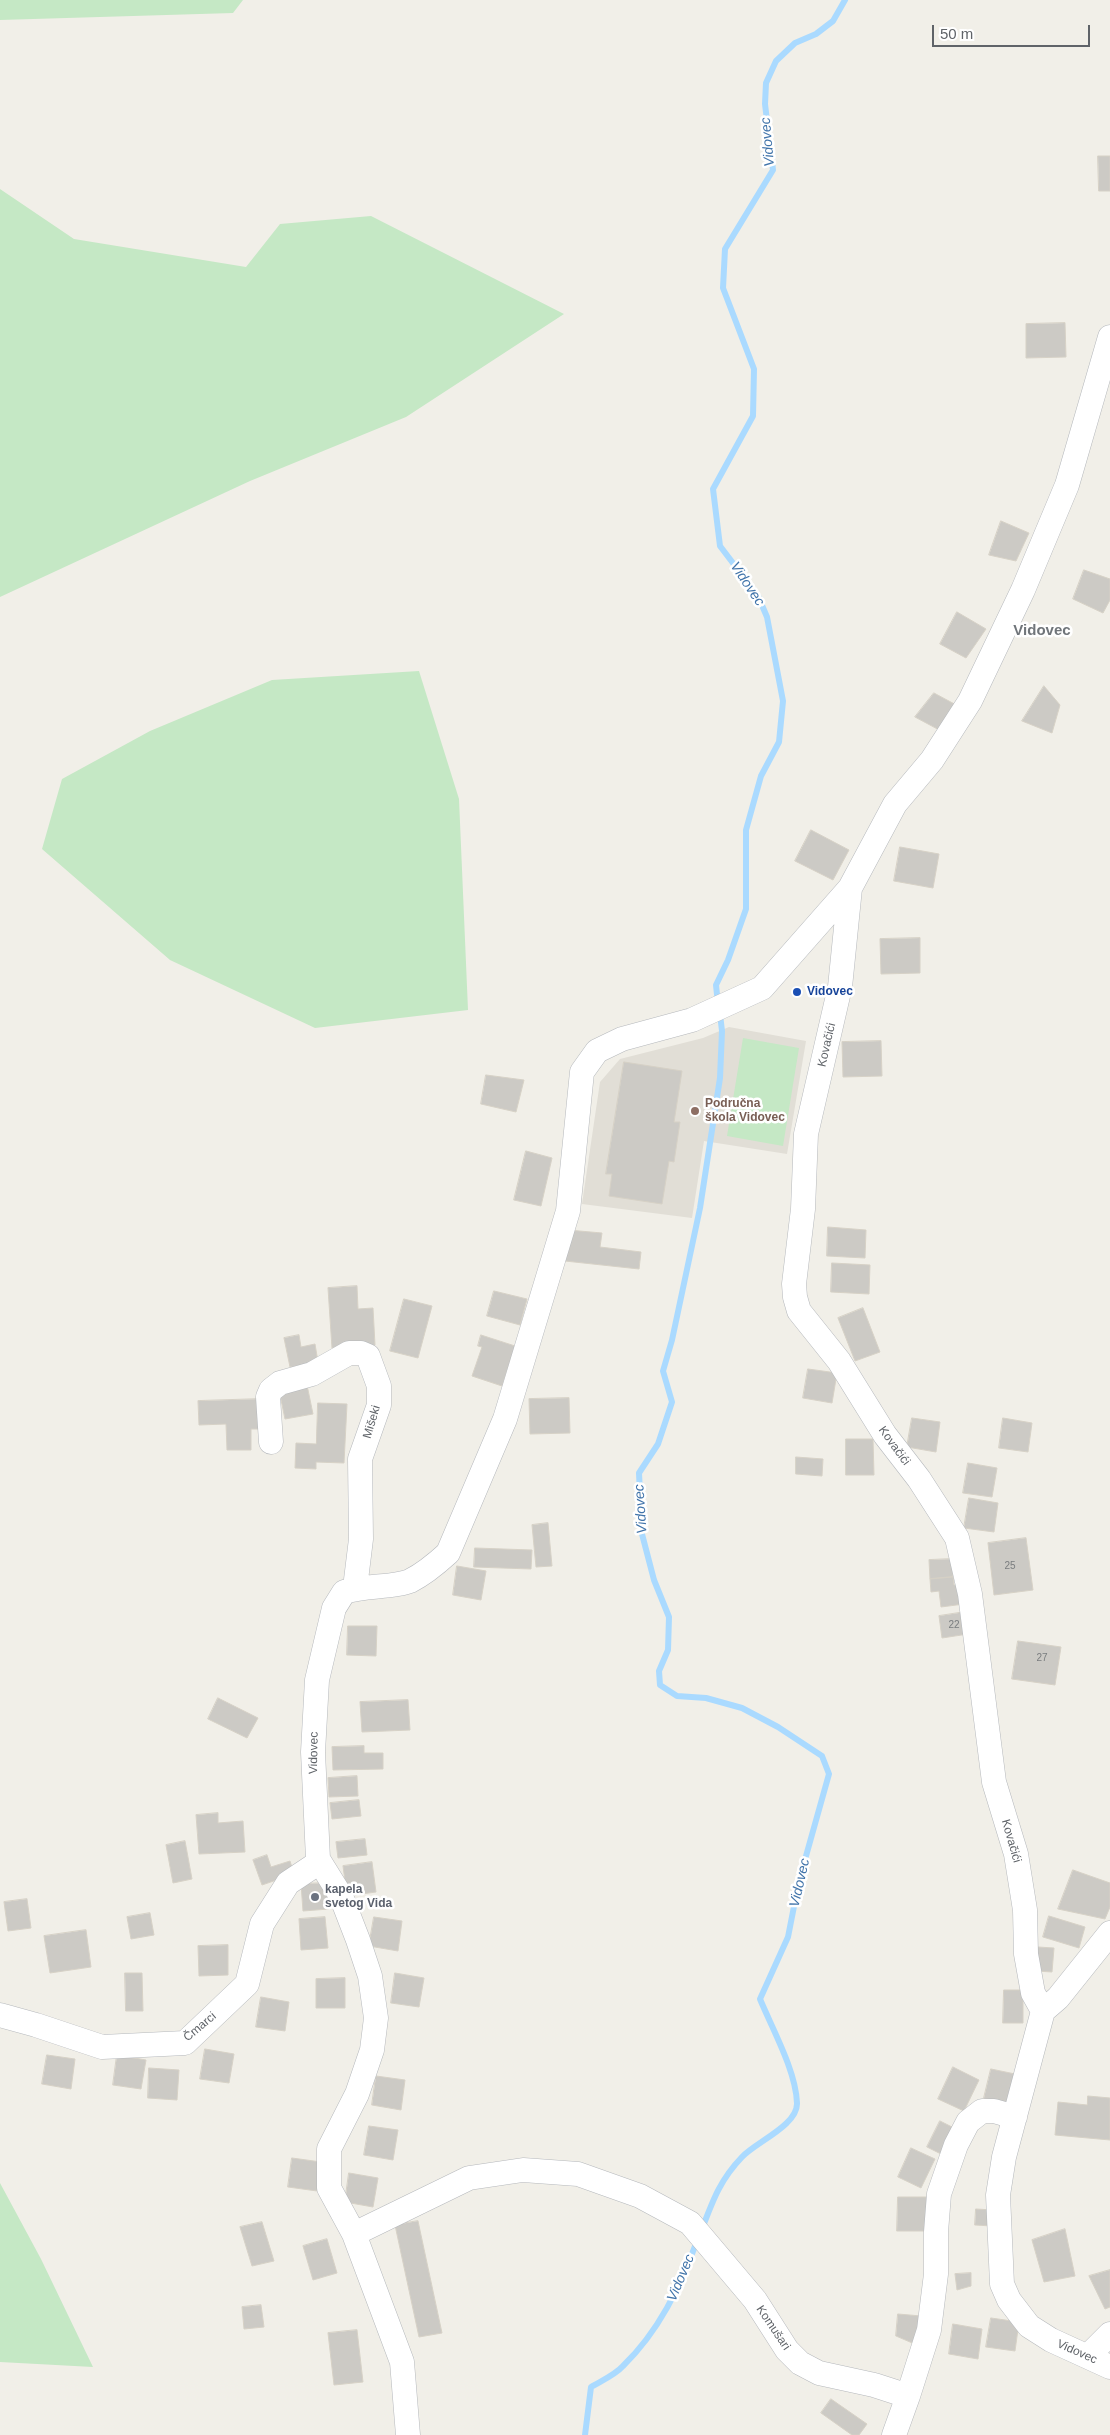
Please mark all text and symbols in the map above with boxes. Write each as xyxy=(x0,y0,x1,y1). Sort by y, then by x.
scale bar xyxy=(935,15,1092,47)
text: 50 m xyxy=(940,25,973,42)
water label: Vidovec xyxy=(757,117,779,167)
water label: Vidovec xyxy=(726,559,768,609)
district label: Vidovec xyxy=(1013,622,1071,640)
place label: Vidovec xyxy=(807,985,853,999)
marker: Vidovec xyxy=(791,986,803,998)
street label: Kovačići xyxy=(815,1022,839,1068)
place label: Područna škola Vidovec xyxy=(705,1097,785,1125)
marker: Područna škola Vidovec xyxy=(689,1105,701,1117)
street label: Mišeki xyxy=(360,1404,384,1440)
street label: Kovačići xyxy=(875,1424,913,1468)
water label: Vidovec xyxy=(631,1484,651,1534)
house number: 25 xyxy=(1004,1560,1016,1572)
house number: 22 xyxy=(948,1619,960,1631)
house number: 27 xyxy=(1036,1652,1048,1664)
street label: Vidovec xyxy=(306,1732,322,1774)
street label: Kovačići xyxy=(998,1818,1024,1864)
water label: Vidovec xyxy=(786,1857,814,1909)
place label: kapela svetog Vida xyxy=(325,1883,392,1911)
marker: kapela svetog Vida xyxy=(309,1891,321,1903)
street label: Čmarci xyxy=(181,2009,219,2045)
water label: Vidovec xyxy=(664,2252,698,2304)
street label: Komušari xyxy=(753,2303,793,2353)
street label: Vidovec xyxy=(1055,2337,1099,2367)

